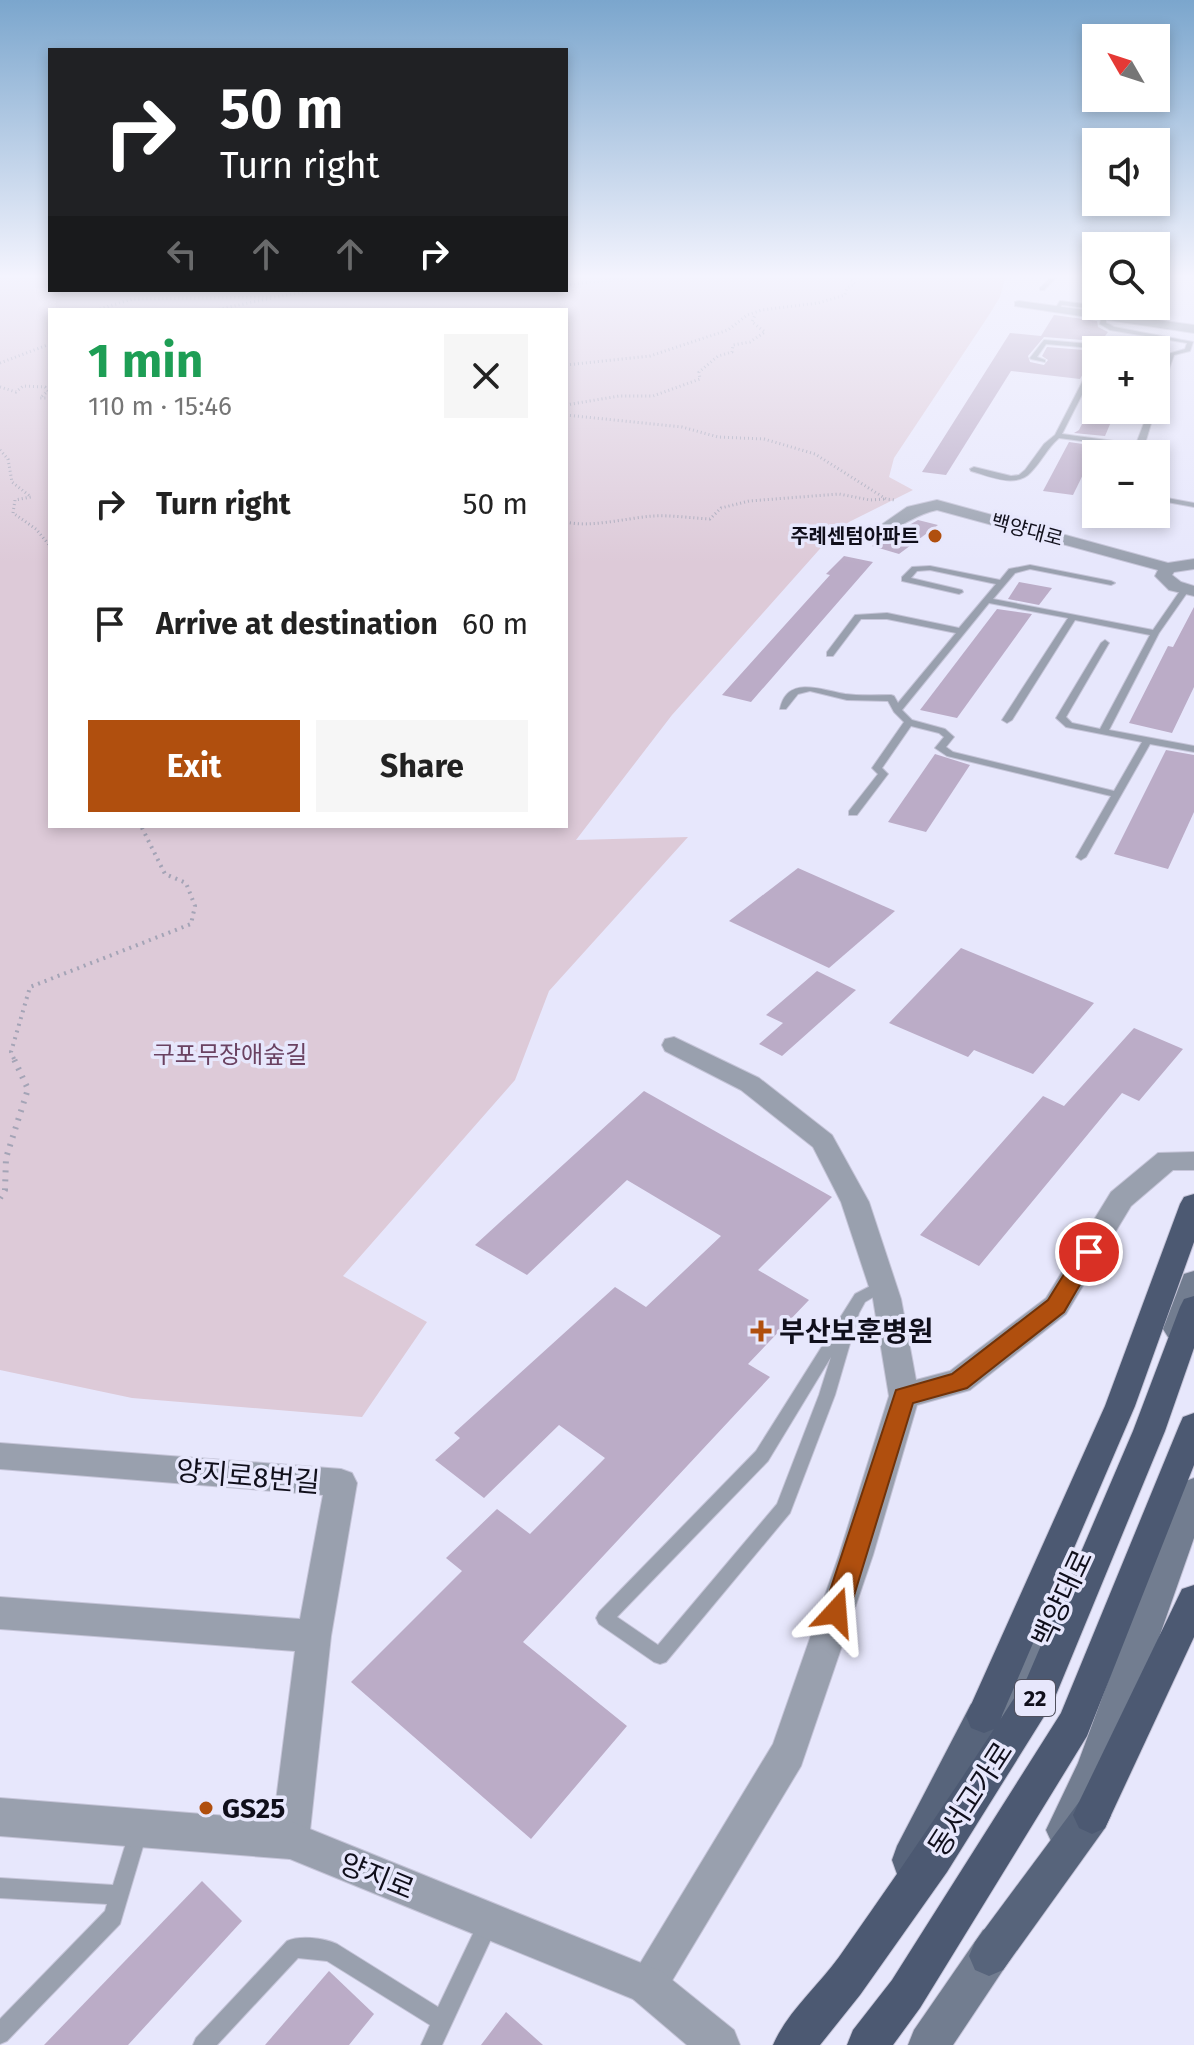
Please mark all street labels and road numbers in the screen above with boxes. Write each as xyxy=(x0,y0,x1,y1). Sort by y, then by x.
street label: 백양대로 xyxy=(988,509,1066,551)
street label: 양지로8번길 xyxy=(175,1454,321,1499)
street label: 백양대로 xyxy=(1026,1545,1099,1652)
road number: 22 xyxy=(1015,1680,1055,1716)
street label: 동서고가로 xyxy=(922,1736,1019,1862)
street label: 양지로 xyxy=(335,1847,419,1906)

